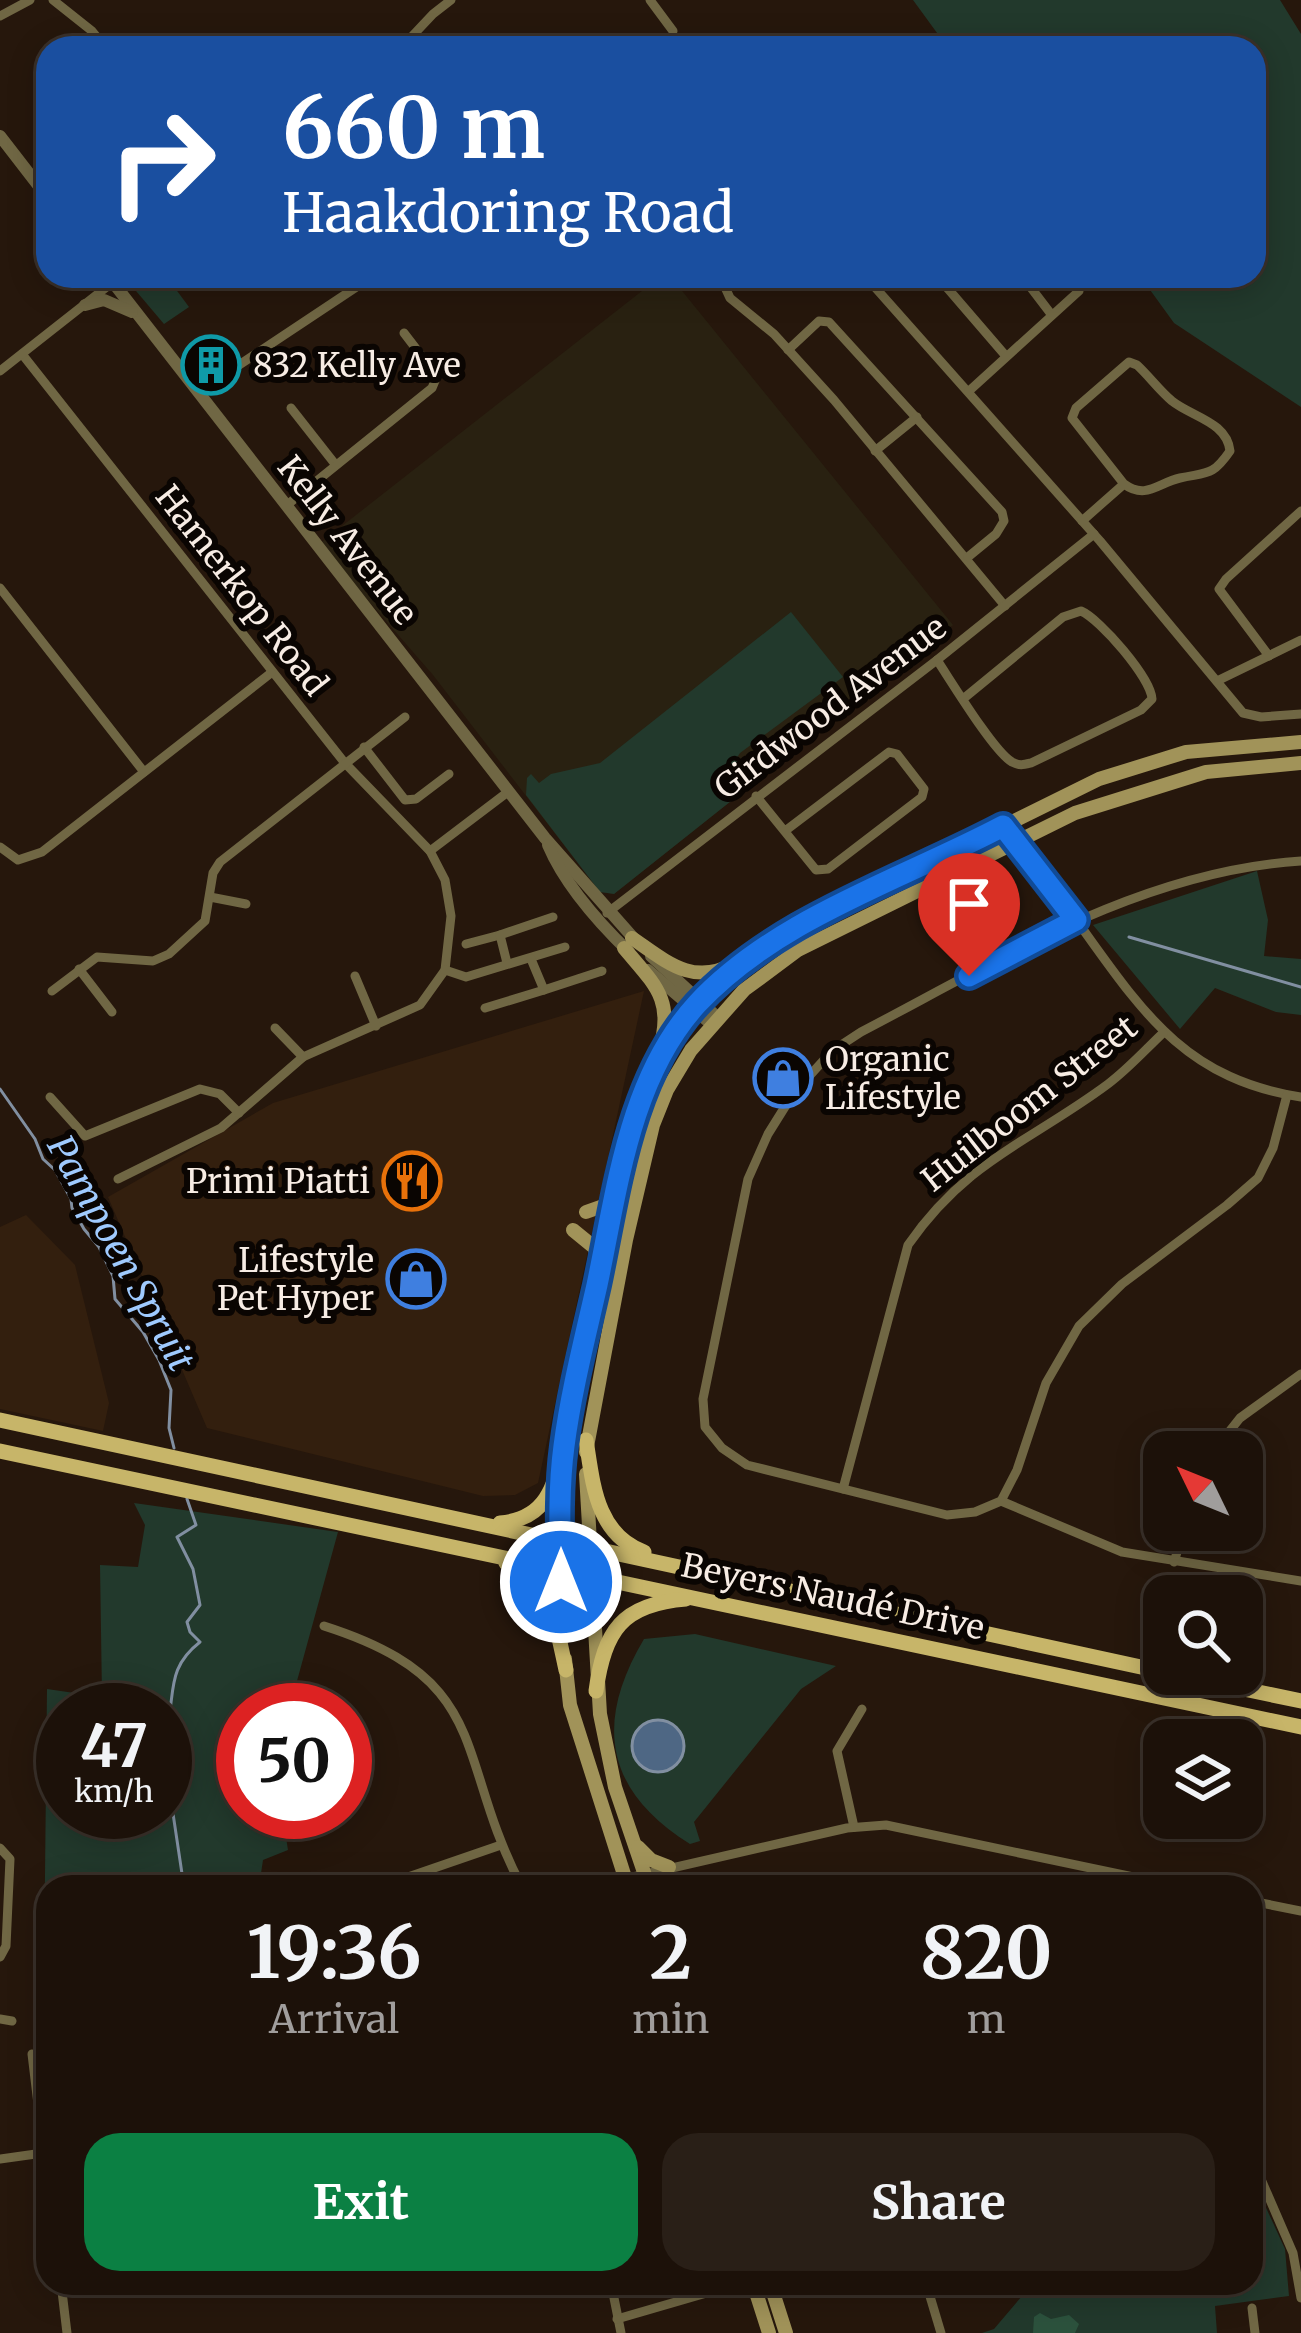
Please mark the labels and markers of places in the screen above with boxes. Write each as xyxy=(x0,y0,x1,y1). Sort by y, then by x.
building icon: 832 Kelly Ave xyxy=(180,334,242,396)
place label: 832 Kelly Ave xyxy=(253,345,461,386)
pin xyxy=(918,853,1020,976)
place label: Organic Lifestyle xyxy=(825,1039,961,1118)
shop icon: Organic Lifestyle xyxy=(752,1047,814,1109)
restaurant icon: Primi Piatti xyxy=(381,1150,443,1212)
place label: Primi Piatti xyxy=(186,1161,370,1202)
place label: Lifestyle Pet Hyper xyxy=(217,1240,374,1319)
shop icon: Lifestyle Pet Hyper xyxy=(385,1248,447,1310)

